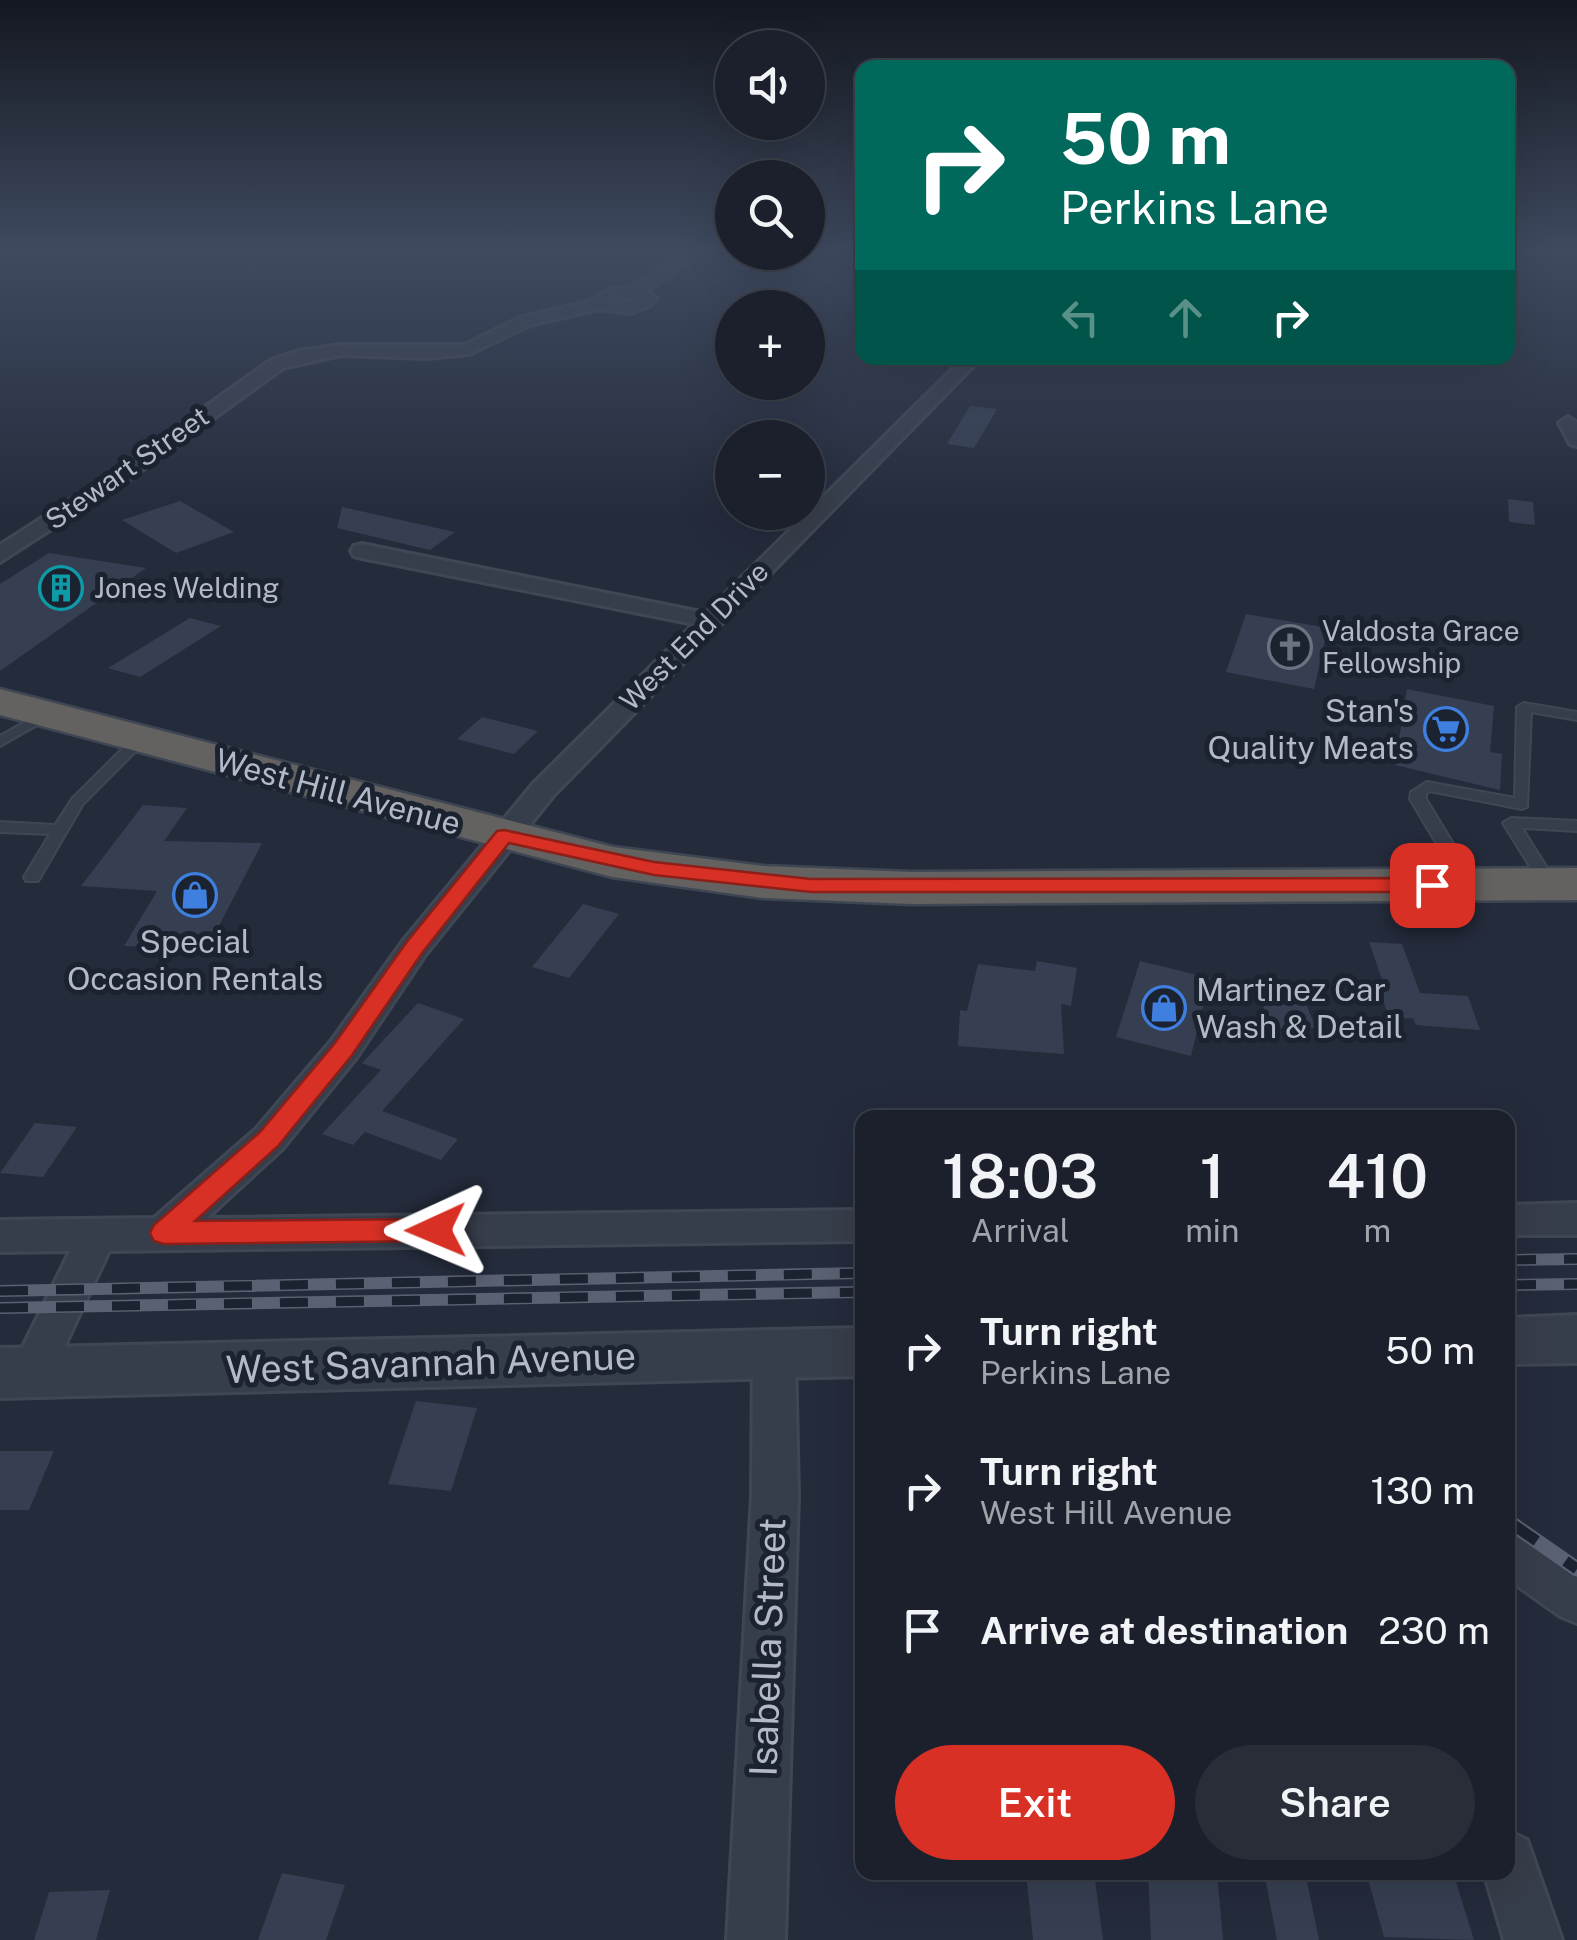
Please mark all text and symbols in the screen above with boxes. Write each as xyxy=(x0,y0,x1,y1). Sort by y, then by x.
map controls xyxy=(715,30,825,530)
button: sound xyxy=(715,30,825,140)
text: 50 m xyxy=(1060,97,1231,180)
icon: right xyxy=(895,100,1025,230)
button: search xyxy=(715,160,825,270)
text: Perkins Lane xyxy=(1060,181,1329,234)
button: + xyxy=(715,290,825,400)
icon: left xyxy=(1053,290,1108,345)
icon: ahead xyxy=(1158,290,1213,345)
icon: right xyxy=(1263,290,1318,345)
street label: Stewart Street xyxy=(39,399,215,536)
button: − xyxy=(715,420,825,530)
street label: West End Drive xyxy=(613,555,775,717)
building icon: Jones Welding xyxy=(38,565,84,611)
place label: Jones Welding xyxy=(94,571,280,604)
place label: Valdosta Grace Fellowship xyxy=(1322,614,1520,679)
church icon: Valdosta Grace Fellowship xyxy=(1267,624,1313,670)
place label: Stan's Quality Meats xyxy=(1207,692,1414,766)
supermarket icon: Stan's Quality Meats xyxy=(1423,706,1469,752)
street label: West Hill Avenue xyxy=(211,741,465,842)
pin xyxy=(1390,843,1475,928)
icon: arrive xyxy=(1405,858,1460,913)
shop icon: Special Occasion Rentals xyxy=(172,872,218,918)
place label: Special Occasion Rentals xyxy=(67,923,323,997)
place label: Martinez Car Wash & Detail xyxy=(1196,971,1403,1045)
shop icon: Martinez Car Wash & Detail xyxy=(1141,985,1187,1031)
text: 18:03 xyxy=(942,1141,1098,1212)
text: 1 xyxy=(1200,1141,1225,1212)
text: 410 xyxy=(1326,1141,1428,1212)
position arrow xyxy=(384,1178,488,1282)
text: Arrival xyxy=(971,1212,1070,1249)
text: min xyxy=(1185,1212,1239,1249)
text: m xyxy=(1363,1212,1391,1249)
text: Turn right xyxy=(980,1309,1158,1354)
icon: right xyxy=(895,1323,950,1378)
text: 50 m xyxy=(1385,1328,1475,1373)
street label: West Savannah Avenue xyxy=(225,1333,637,1392)
text: Perkins Lane xyxy=(980,1354,1171,1391)
text: Turn right xyxy=(980,1449,1158,1494)
icon: right xyxy=(895,1463,950,1518)
text: 130 m xyxy=(1370,1468,1475,1513)
text: West Hill Avenue xyxy=(980,1494,1232,1531)
street label: Isabella Street xyxy=(740,1517,795,1777)
icon: arrive xyxy=(895,1603,950,1658)
text: Arrive at destination xyxy=(980,1608,1348,1653)
text: 230 m xyxy=(1378,1608,1490,1653)
button: Exit xyxy=(895,1745,1175,1860)
button: Share xyxy=(1195,1745,1475,1860)

